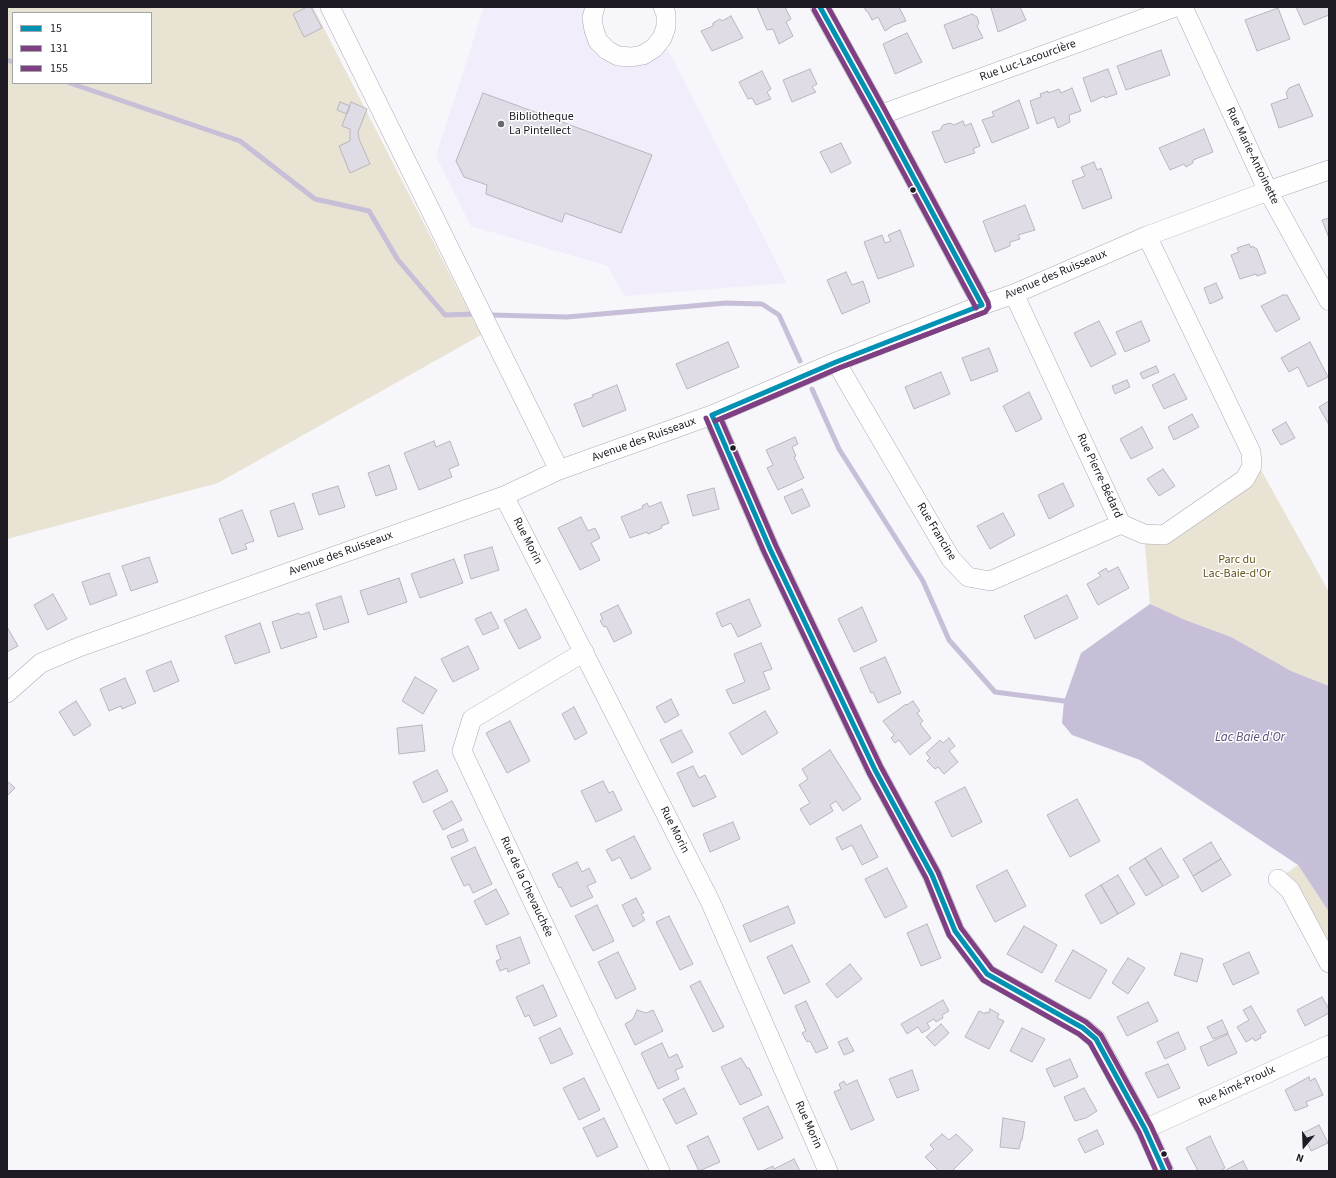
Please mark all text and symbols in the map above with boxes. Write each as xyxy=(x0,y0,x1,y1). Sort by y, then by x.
legend xyxy=(12,12,152,84)
text: 15 xyxy=(50,20,62,37)
street label: Rue Luc-Lacourcière xyxy=(978,37,1078,85)
text: 131 xyxy=(50,40,68,57)
text: 155 xyxy=(50,60,68,77)
street label: Rue Marie-Antoinette xyxy=(1222,105,1282,207)
place label: Bibliotheque La Pintellect xyxy=(509,110,574,138)
marker: Bibliotheque La Pintellect xyxy=(496,119,506,129)
unlabelled marker xyxy=(908,185,918,195)
street label: Avenue des Ruisseaux xyxy=(1003,247,1109,303)
street label: Avenue des Ruisseaux xyxy=(590,415,698,465)
street label: Rue Pierre-Bédard xyxy=(1073,431,1125,521)
unlabelled marker xyxy=(728,443,738,453)
street label: Rue Francine xyxy=(913,501,959,563)
street label: Rue Morin xyxy=(509,515,545,567)
street label: Avenue des Ruisseaux xyxy=(287,529,395,579)
park label: Parc du Lac-Baie-d'Or xyxy=(1203,553,1271,581)
water label: Lac Baie d'Or xyxy=(1215,730,1285,746)
street label: Rue Morin xyxy=(656,804,692,856)
street label: Rue de la Chevauchée xyxy=(496,834,556,940)
street label: Rue Aimé-Proulx xyxy=(1196,1063,1278,1111)
street label: Rue Morin xyxy=(791,1099,825,1151)
north arrow xyxy=(1284,1126,1324,1166)
unlabelled marker xyxy=(1159,1149,1169,1159)
text: N xyxy=(1294,1150,1306,1166)

